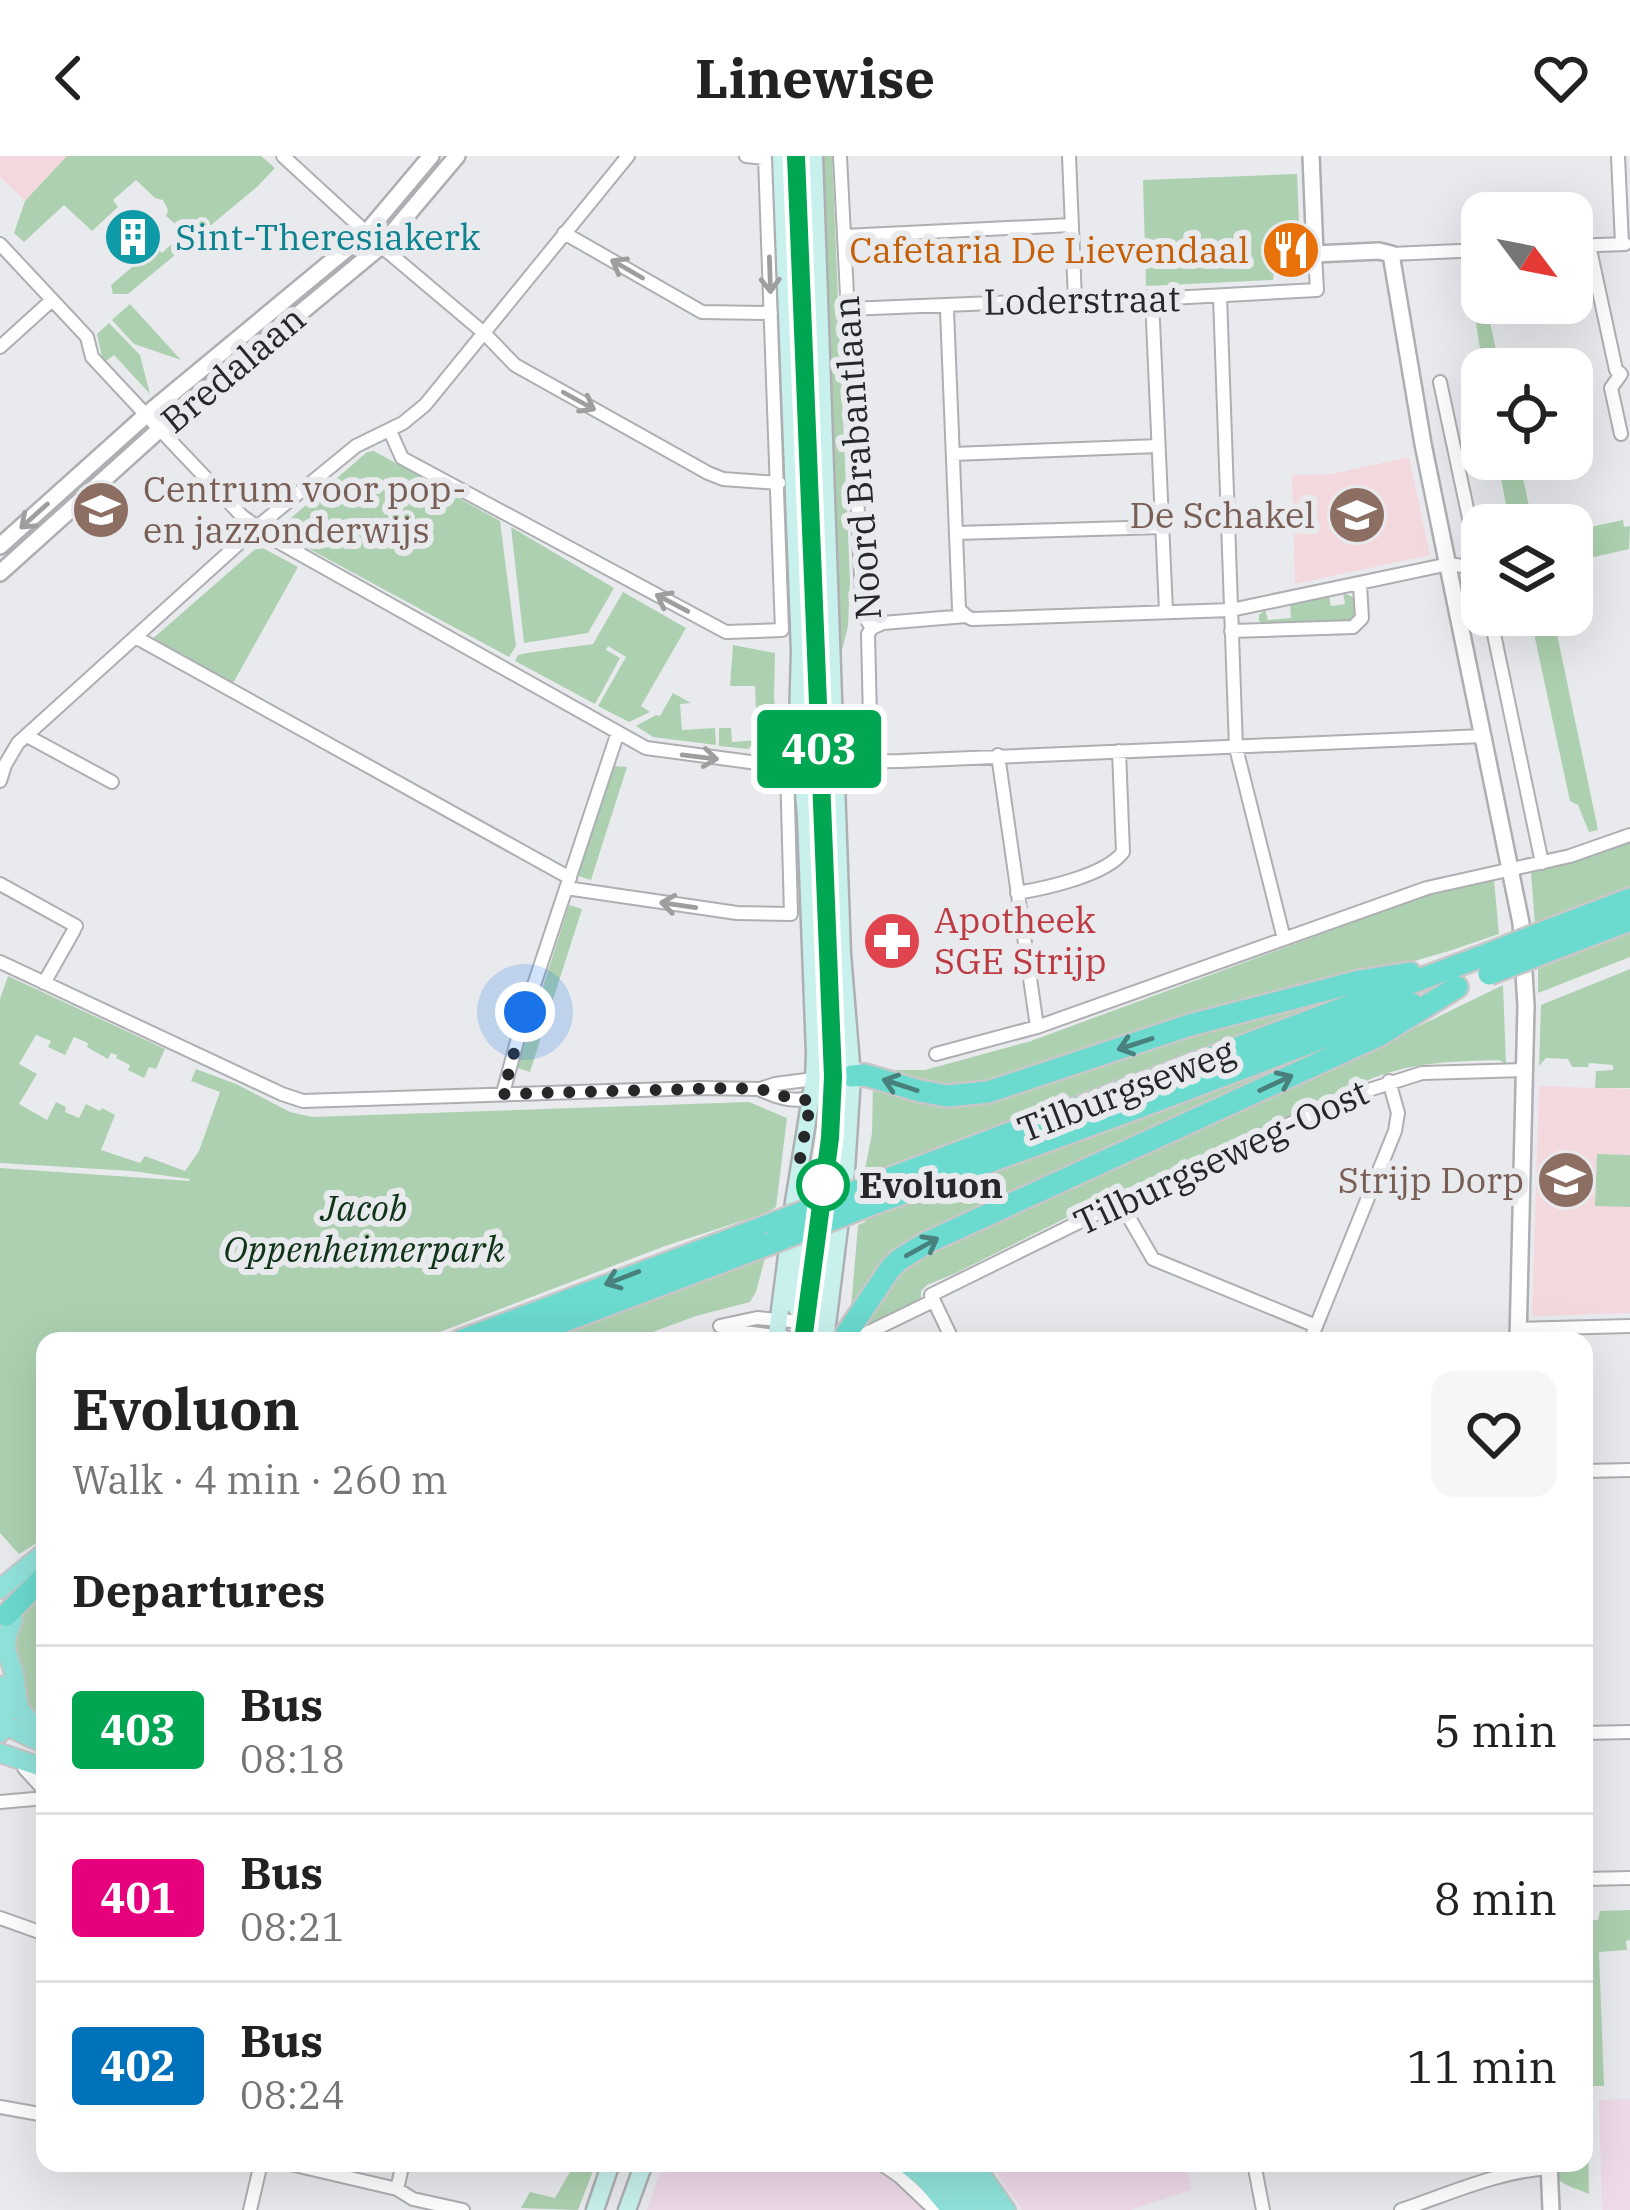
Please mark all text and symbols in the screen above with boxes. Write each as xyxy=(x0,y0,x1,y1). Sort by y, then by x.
text: Linewise xyxy=(695,43,935,113)
icon: back xyxy=(36,45,102,111)
icon: heart xyxy=(1528,45,1594,111)
north arrow xyxy=(1461,192,1593,324)
map controls xyxy=(1461,192,1593,636)
building icon: Sint-Theresiakerk xyxy=(102,206,164,268)
place label: Sint-Theresiakerk xyxy=(175,213,481,260)
restaurant icon: Cafetaria De Lievendaal xyxy=(1260,219,1322,281)
place label: Cafetaria De Lievendaal xyxy=(849,226,1249,273)
one-way arrow xyxy=(758,255,781,294)
one-way arrow xyxy=(610,257,645,281)
street label: Loderstraat xyxy=(983,274,1181,325)
street label: Noord Brabantlaan xyxy=(822,294,891,622)
street label: Bredalaan xyxy=(151,295,315,443)
button: locate xyxy=(1461,348,1593,480)
one-way arrow xyxy=(560,390,595,413)
place label: Centrum voor pop- en jazzonderwijs xyxy=(143,465,466,553)
school or university icon: Centrum voor pop- en jazzonderwijs xyxy=(70,479,132,541)
school or university icon: De Schakel xyxy=(1326,484,1388,546)
place label: De Schakel xyxy=(1129,491,1315,538)
one-way arrow xyxy=(20,502,50,529)
button: layers xyxy=(1461,504,1593,636)
one-way arrow xyxy=(656,591,691,614)
line badge: 403 xyxy=(750,710,888,788)
text: 403 xyxy=(781,721,857,776)
one-way arrow xyxy=(680,746,719,768)
one-way arrow xyxy=(659,892,698,915)
place label: Apotheek SGE Strijp xyxy=(934,896,1107,984)
pharmacy icon: Apotheek SGE Strijp xyxy=(861,910,923,972)
your location xyxy=(495,982,555,1042)
street label: Tilburgseweg xyxy=(1011,1027,1241,1152)
one-way arrow xyxy=(1117,1034,1155,1056)
street label: Tilburgseweg-Oost xyxy=(1066,1068,1375,1245)
one-way arrow xyxy=(1257,1071,1293,1093)
one-way arrow xyxy=(882,1073,920,1095)
school or university icon: Strijp Dorp xyxy=(1535,1149,1597,1211)
place label: Strijp Dorp xyxy=(1338,1156,1524,1203)
marker: Evoluon xyxy=(798,1160,848,1210)
place label: Evoluon xyxy=(859,1161,1003,1208)
park label: Jacob Oppenheimerpark xyxy=(223,1184,506,1272)
one-way arrow xyxy=(904,1235,939,1258)
one-way arrow xyxy=(605,1269,642,1291)
button: heart xyxy=(1431,1371,1557,1497)
text: Evoluon xyxy=(72,1372,300,1446)
text: Walk · 4 min · 260 m xyxy=(72,1454,448,1505)
text: Departures xyxy=(72,1561,325,1619)
text: Bus xyxy=(240,1675,323,1733)
text: 5 min xyxy=(1434,1701,1557,1759)
text: 403 xyxy=(100,1702,176,1757)
text: 08:18 xyxy=(240,1733,345,1784)
text: Bus xyxy=(240,1843,323,1901)
text: 8 min xyxy=(1434,1869,1557,1927)
text: 401 xyxy=(100,1870,176,1925)
text: 08:21 xyxy=(240,1901,345,1952)
text: Bus xyxy=(240,2011,323,2069)
text: 11 min xyxy=(1407,2037,1557,2095)
text: 402 xyxy=(100,2038,176,2093)
text: 08:24 xyxy=(240,2069,345,2120)

